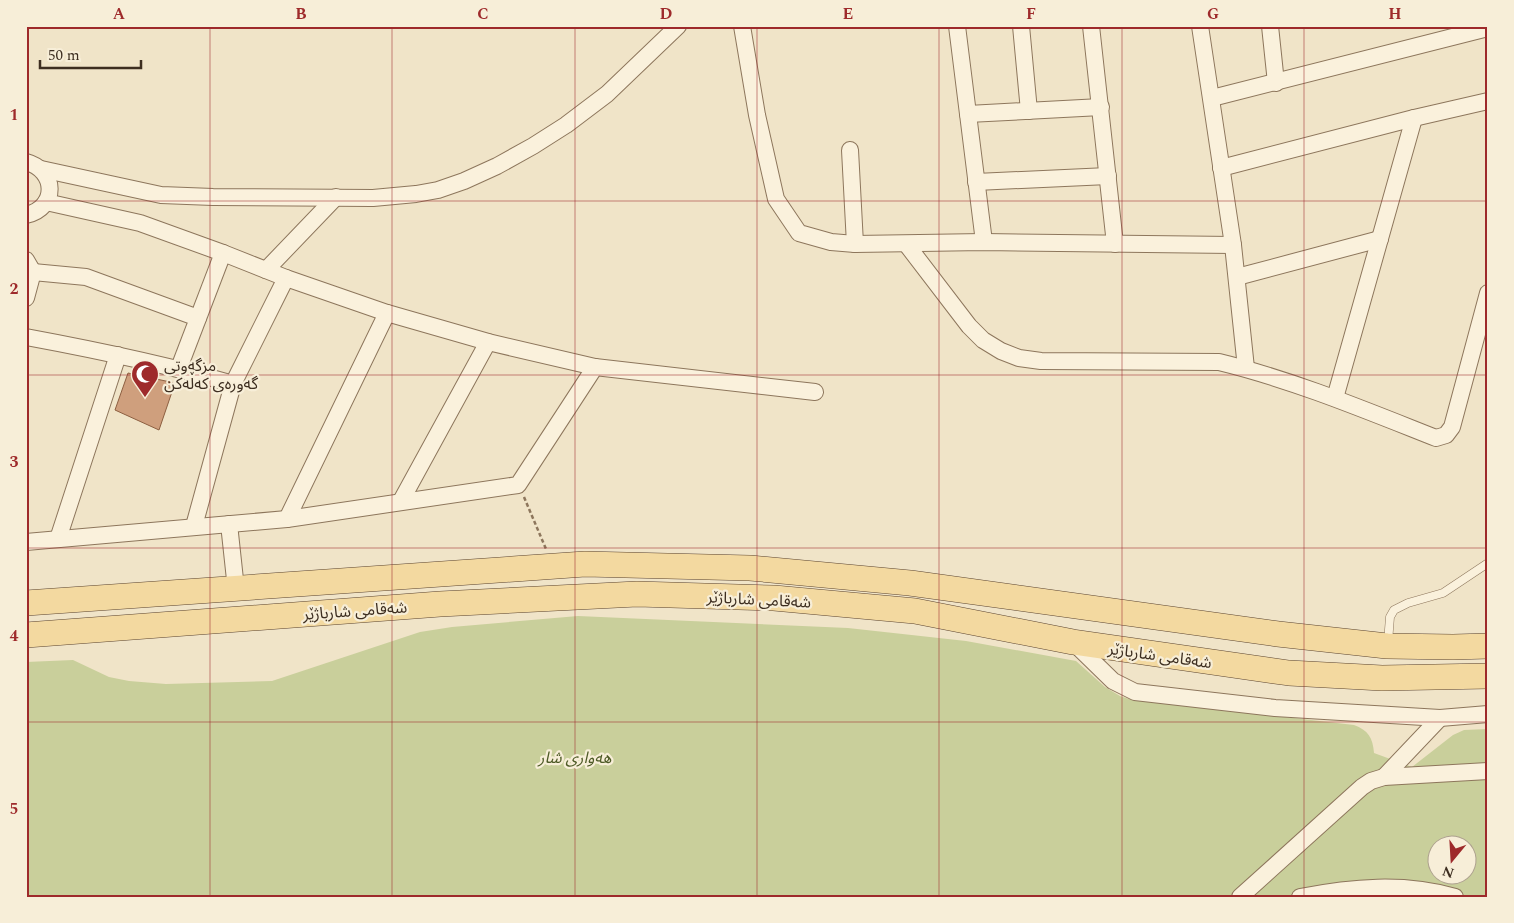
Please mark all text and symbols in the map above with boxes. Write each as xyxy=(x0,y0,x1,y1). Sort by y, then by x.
text: A xyxy=(113,2,126,26)
text: B xyxy=(295,2,307,26)
text: C xyxy=(477,2,489,26)
text: D xyxy=(660,2,673,26)
text: E xyxy=(843,2,853,26)
text: F xyxy=(1026,2,1036,26)
text: G xyxy=(1207,2,1219,26)
text: H xyxy=(1388,2,1402,26)
scale bar xyxy=(40,38,141,70)
text: 50 m xyxy=(48,44,80,67)
text: 1 xyxy=(10,103,18,127)
text: 2 xyxy=(10,277,19,301)
place label: مزگەوتی گەورەی کەڵەکن xyxy=(164,354,258,396)
mosque icon: مزگەوتی گەورەی کەڵەکن xyxy=(130,359,160,398)
text: 3 xyxy=(10,450,19,474)
street label: شەقامی شارباژێر xyxy=(705,585,812,615)
street label: شەقامی شارباژێر xyxy=(301,595,408,627)
text: 4 xyxy=(10,624,19,648)
street label: شەقامی شارباژێر xyxy=(1106,637,1213,675)
park label: هەواری شار xyxy=(537,746,612,770)
text: 5 xyxy=(10,797,18,821)
north arrow xyxy=(1426,836,1476,886)
text: N xyxy=(1439,860,1457,884)

